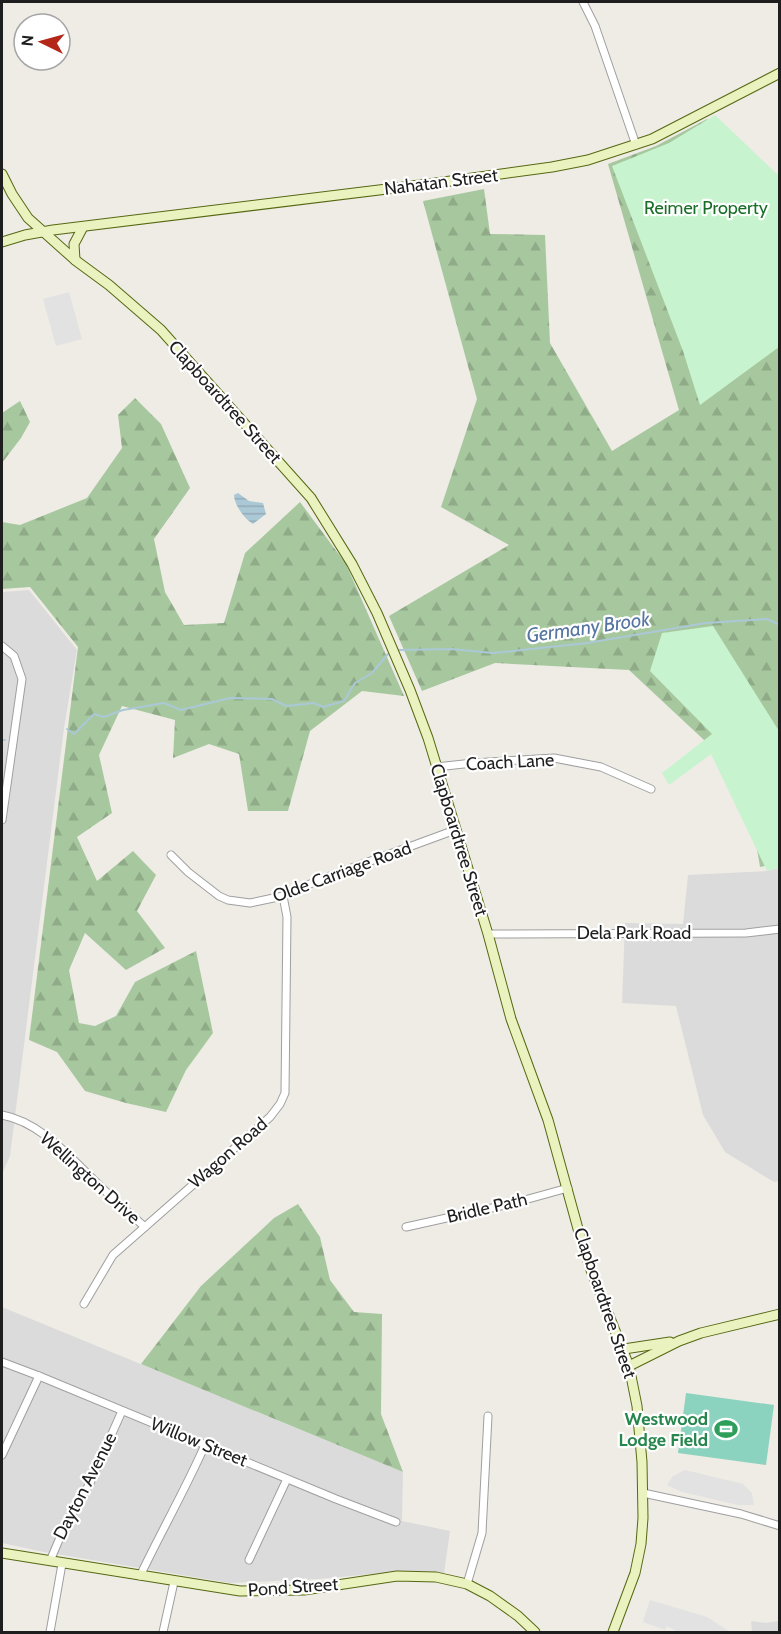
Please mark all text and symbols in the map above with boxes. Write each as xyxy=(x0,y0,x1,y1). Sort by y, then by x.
north arrow xyxy=(12,12,72,72)
text: N xyxy=(18,34,38,47)
street label: Nahatan Street xyxy=(383,164,499,200)
park label: Reimer Property xyxy=(644,197,768,219)
street label: Clapboardtree Street xyxy=(164,336,286,468)
water label: Germany Brook xyxy=(525,606,653,648)
street label: Coach Lane xyxy=(465,749,555,775)
street label: Clapboardtree Street xyxy=(425,761,493,919)
street label: Olde Carriage Road xyxy=(270,837,414,907)
street label: Dela Park Road xyxy=(577,922,691,944)
street label: Wagon Road xyxy=(184,1113,272,1193)
street label: Wellington Drive xyxy=(35,1127,145,1229)
street label: Bridle Path xyxy=(445,1188,529,1228)
street label: Clapboardtree Street xyxy=(569,1225,641,1381)
place label: Westwood Lodge Field xyxy=(618,1408,708,1451)
street label: Willow Street xyxy=(147,1413,251,1471)
sports icon: Westwood Lodge Field xyxy=(713,1416,739,1442)
street label: Dayton Avenue xyxy=(49,1429,121,1543)
street label: Pond Street xyxy=(247,1573,339,1601)

